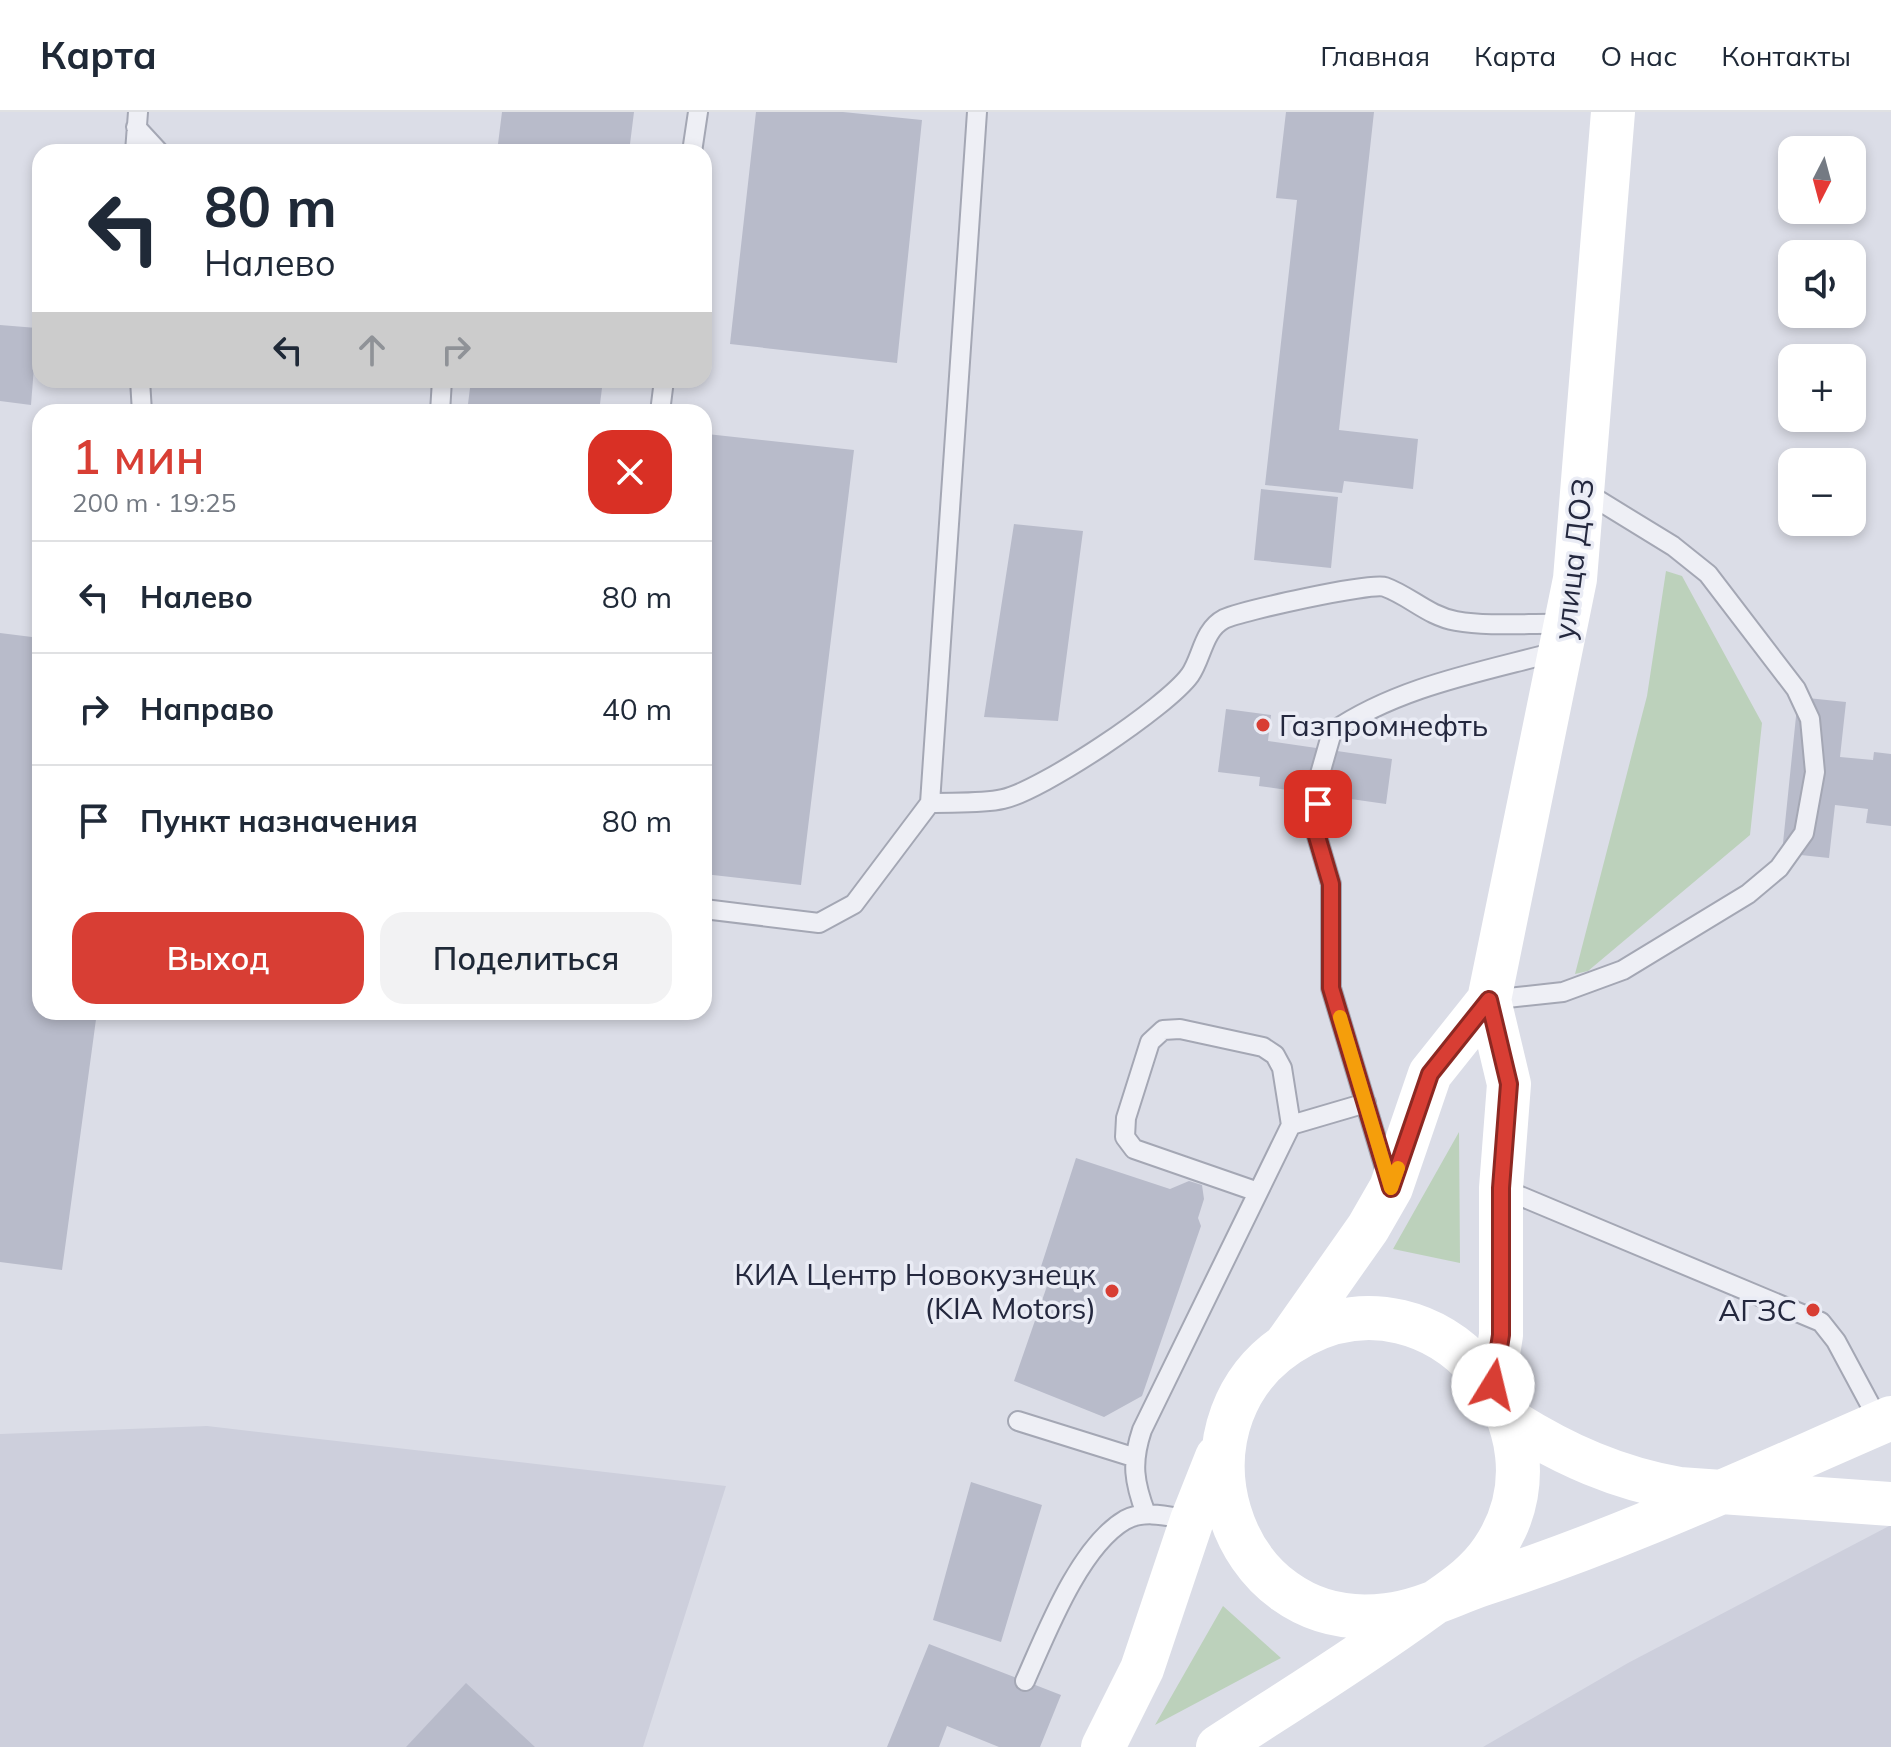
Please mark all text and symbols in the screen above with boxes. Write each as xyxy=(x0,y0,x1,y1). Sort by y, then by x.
text: Карта xyxy=(40,31,157,79)
text: Главная xyxy=(1320,38,1430,73)
text: Карта xyxy=(1474,38,1556,73)
text: О нас xyxy=(1600,38,1677,73)
text: Контакты xyxy=(1721,38,1851,73)
north arrow xyxy=(1778,136,1866,224)
map controls xyxy=(1778,136,1866,536)
text: 80 m xyxy=(204,171,337,241)
icon: left xyxy=(72,176,176,280)
text: Налево xyxy=(204,240,336,285)
button: sound xyxy=(1778,240,1866,328)
icon: left xyxy=(266,328,310,372)
icon: ahead xyxy=(350,328,394,372)
icon: right xyxy=(434,328,478,372)
button: + xyxy=(1778,344,1866,432)
text: 1 мин xyxy=(72,426,205,486)
button: close xyxy=(588,430,672,514)
button: − xyxy=(1778,448,1866,536)
street label: улица ДОЗ xyxy=(1544,476,1602,642)
text: 200 m · 19:25 xyxy=(72,486,236,519)
icon: left xyxy=(72,575,116,619)
text: Налево xyxy=(140,578,253,616)
text: 80 m xyxy=(602,578,672,616)
icon: right xyxy=(72,687,116,731)
text: Направо xyxy=(140,690,274,728)
text: 40 m xyxy=(602,690,672,728)
place label: Газпромнефть xyxy=(1279,706,1488,744)
marker: Газпромнефть xyxy=(1254,716,1272,734)
pin xyxy=(1284,770,1352,838)
icon: arrive xyxy=(1296,782,1340,826)
icon: arrive xyxy=(72,799,116,843)
text: Пункт назначения xyxy=(140,802,418,840)
text: 80 m xyxy=(602,802,672,840)
button: Выход xyxy=(72,912,364,1004)
button: Поделиться xyxy=(380,912,672,1004)
place label: КИА Центр Новокузнецк (KIA Motors) xyxy=(734,1255,1097,1327)
marker: КИА Центр Новокузнецк (KIA Motors) xyxy=(1103,1282,1121,1300)
place label: АГЗС xyxy=(1718,1291,1797,1329)
marker: АГЗС xyxy=(1804,1301,1822,1319)
position arrow xyxy=(1451,1343,1535,1427)

